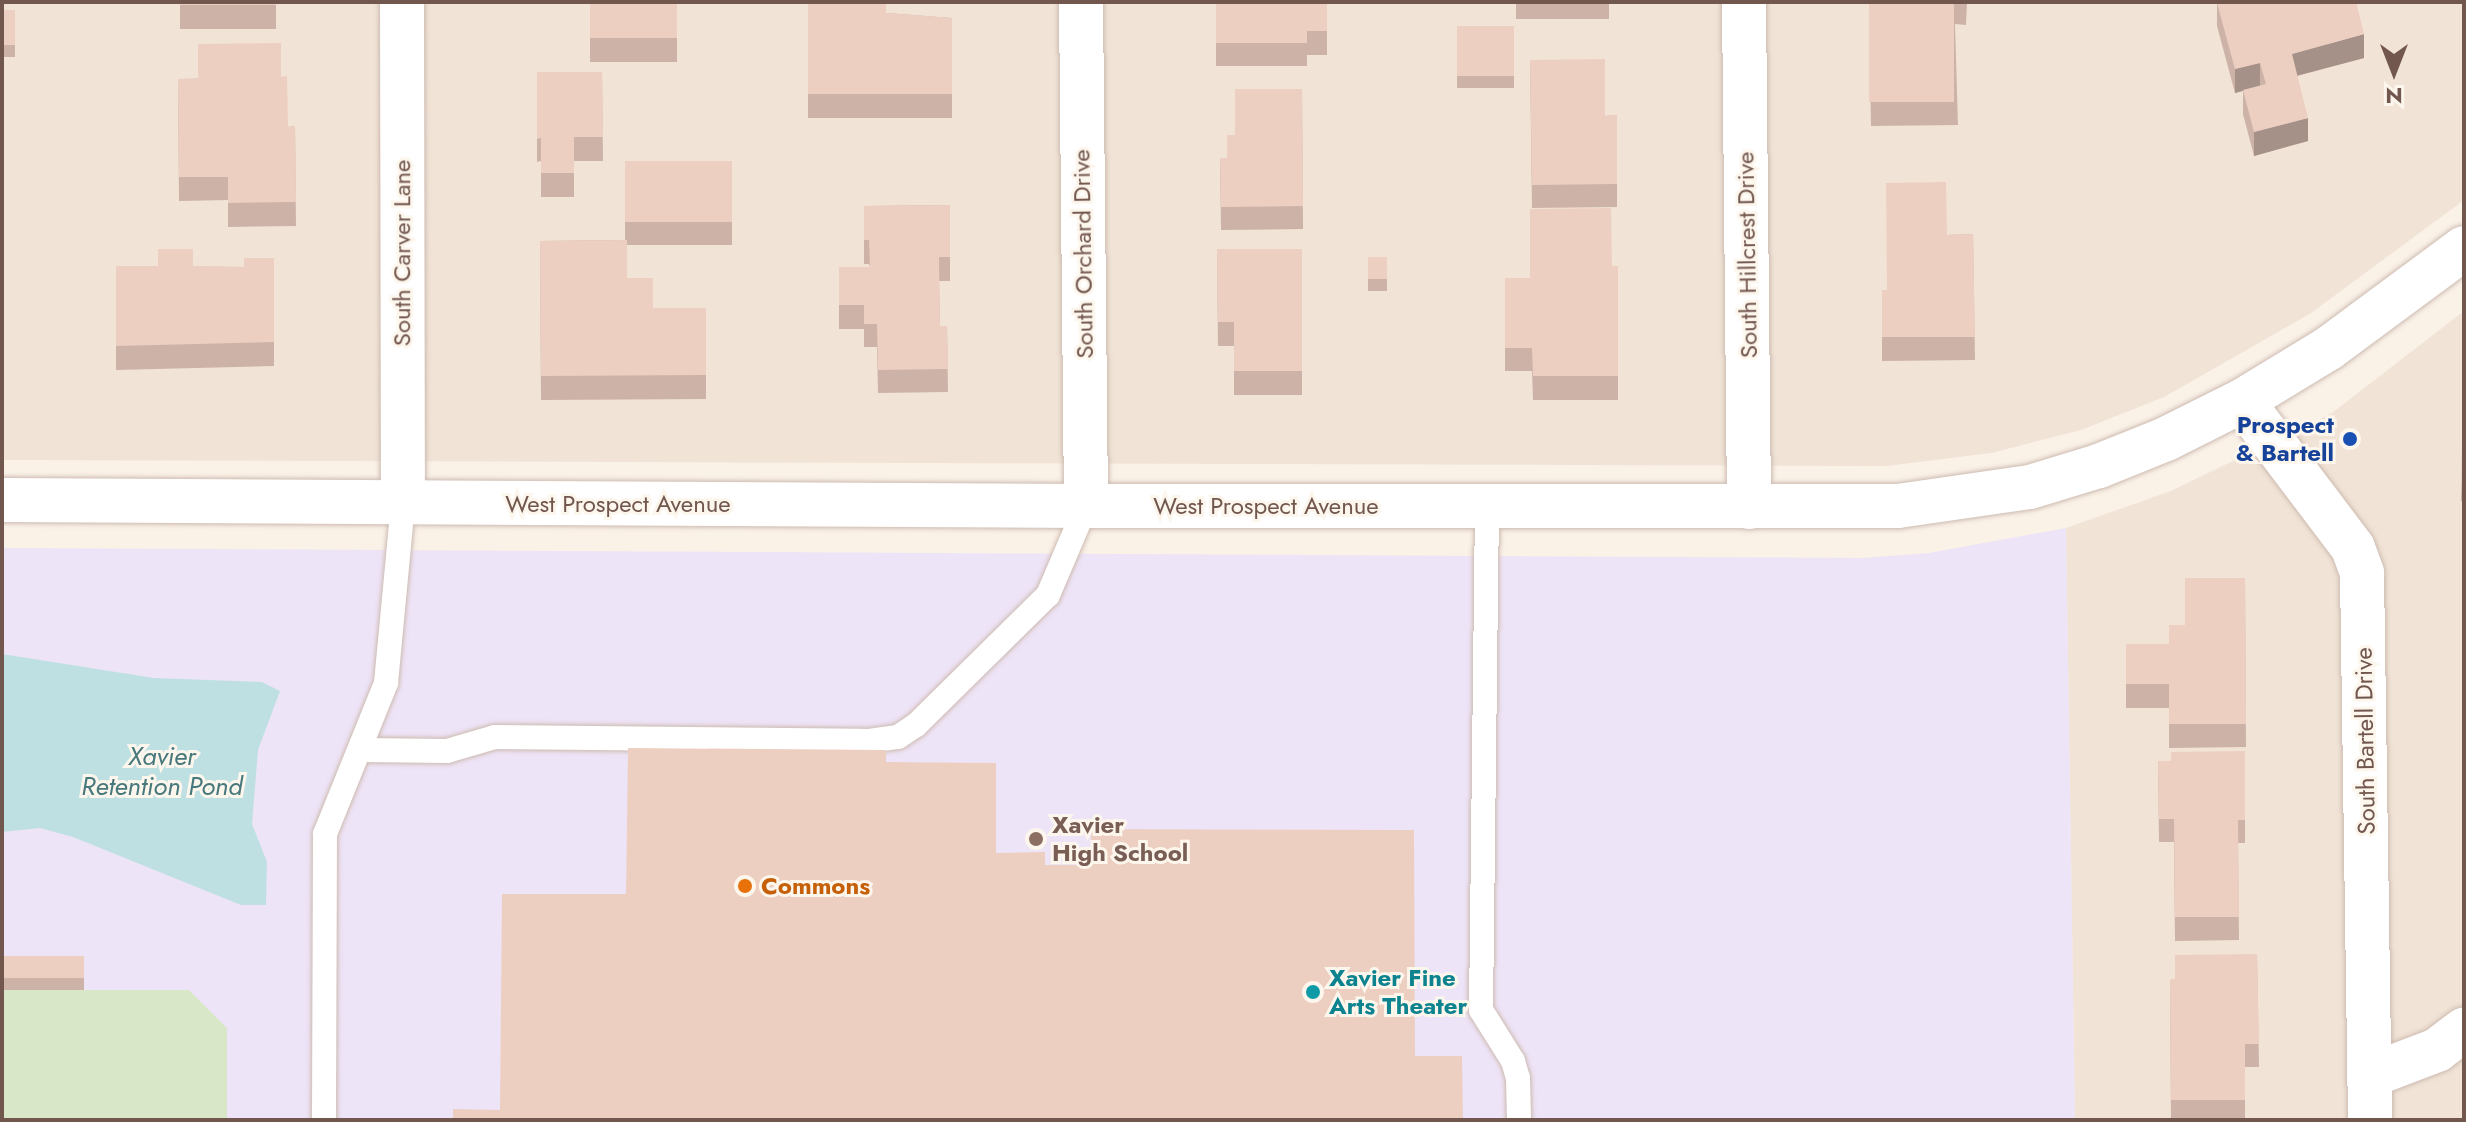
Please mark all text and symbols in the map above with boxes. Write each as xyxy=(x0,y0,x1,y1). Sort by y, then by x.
north arrow xyxy=(2354,32,2434,112)
text: N xyxy=(2385,80,2403,112)
street label: South Orchard Drive xyxy=(1067,149,1099,359)
street label: South Hillcrest Drive xyxy=(1731,151,1763,359)
street label: South Carver Lane xyxy=(388,160,416,346)
place label: Prospect & Bartell xyxy=(2236,411,2334,467)
marker: Prospect & Bartell xyxy=(2341,430,2359,448)
street label: West Prospect Avenue xyxy=(505,490,731,518)
street label: West Prospect Avenue xyxy=(1153,492,1379,520)
street label: South Bartell Drive xyxy=(2349,647,2381,835)
water label: Xavier Retention Pond xyxy=(81,741,243,802)
place label: Xavier High School xyxy=(1052,811,1188,867)
marker: Xavier High School xyxy=(1027,830,1045,848)
place label: Commons xyxy=(761,872,870,900)
marker: Commons xyxy=(736,877,754,895)
place label: Xavier Fine Arts Theater xyxy=(1329,964,1467,1020)
marker: Xavier Fine Arts Theater xyxy=(1304,983,1322,1001)

